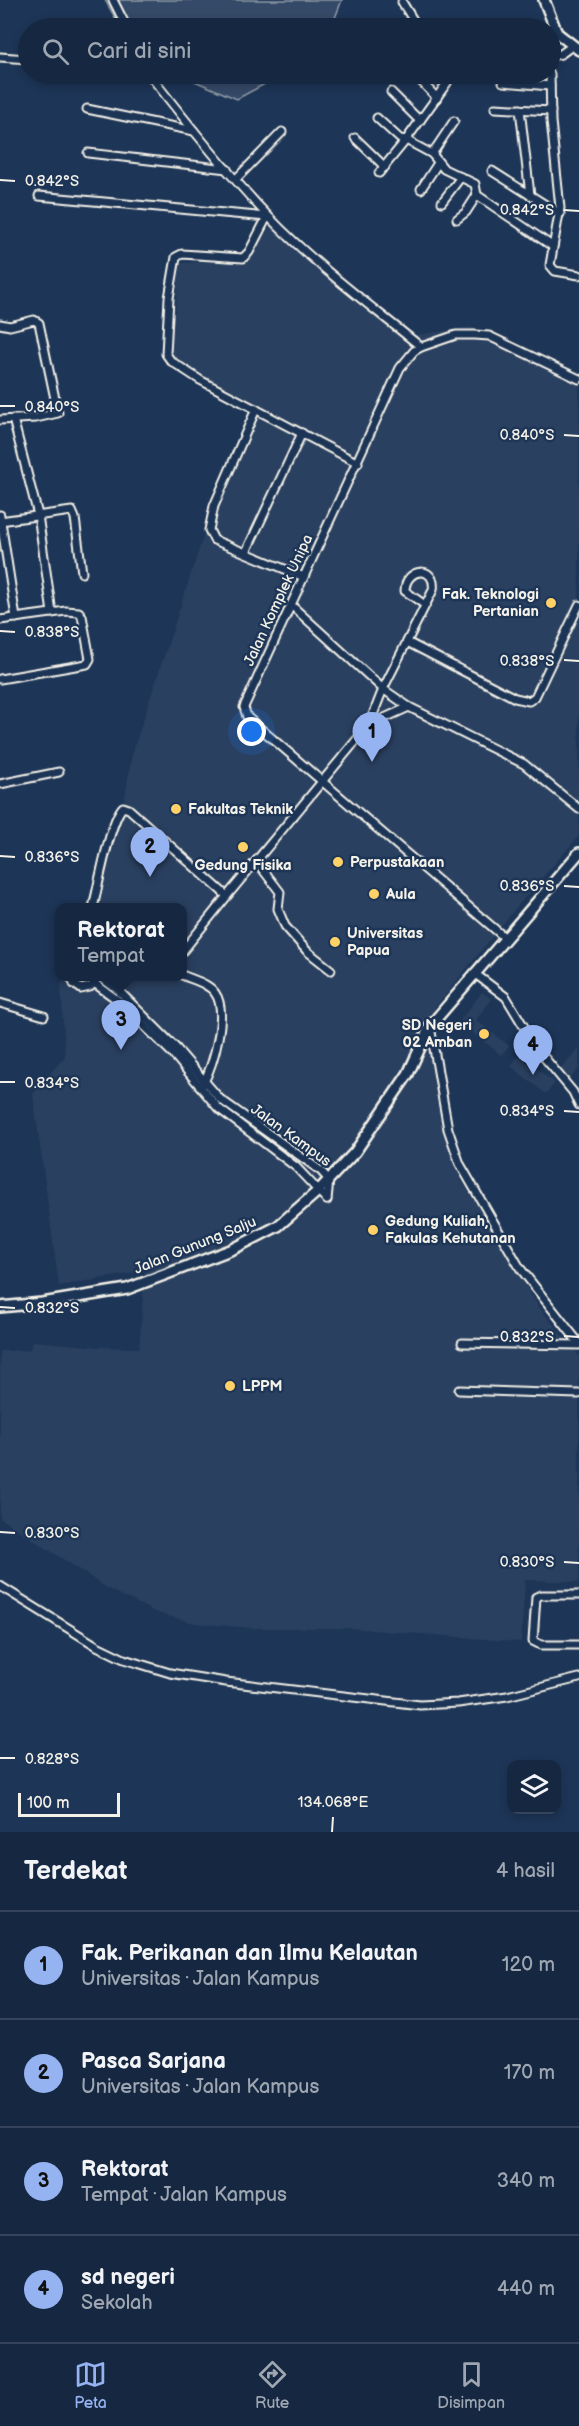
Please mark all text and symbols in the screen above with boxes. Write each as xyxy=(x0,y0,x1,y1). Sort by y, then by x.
search box xyxy=(18,18,561,84)
icon: search xyxy=(39,35,72,68)
text: Cari di sini xyxy=(87,38,191,65)
text: 0.842°S xyxy=(25,172,79,191)
text: 0.842°S xyxy=(500,201,554,220)
text: 0.840°S xyxy=(25,398,79,417)
text: 0.840°S xyxy=(500,426,554,445)
street label: Jalan Komplek Unipa xyxy=(240,531,317,669)
place label: Fak. Teknologi Pertanian xyxy=(442,585,539,621)
marker: Fak. Teknologi Pertanian xyxy=(544,596,558,610)
text: 0.838°S xyxy=(25,623,79,642)
text: 0.838°S xyxy=(500,652,554,671)
pin: 1 xyxy=(352,712,392,762)
your location xyxy=(237,717,266,746)
place label: Fakultas Teknik xyxy=(188,800,293,819)
marker: Fakultas Teknik xyxy=(169,802,183,816)
pin: 2 xyxy=(130,828,170,877)
marker: Gedung Fisika xyxy=(236,840,250,854)
text: 0.836°S xyxy=(25,848,79,867)
place label: Perpustakaan xyxy=(350,853,444,872)
marker: Perpustakaan xyxy=(331,855,345,869)
place label: Gedung Fisika xyxy=(194,856,292,875)
text: 0.836°S xyxy=(500,877,554,896)
place label: Aula xyxy=(385,885,416,904)
marker: Aula xyxy=(367,887,381,901)
popup xyxy=(55,903,187,981)
text: Rektorat xyxy=(77,917,165,944)
place label: Universitas Papua xyxy=(347,924,423,960)
marker: Universitas Papua xyxy=(328,935,342,949)
text: Tempat xyxy=(77,944,145,968)
pin: 3 xyxy=(102,1000,140,1050)
place label: SD Negeri 02 Amban xyxy=(402,1016,472,1052)
pin: 4 xyxy=(514,1026,552,1075)
marker: SD Negeri 02 Amban xyxy=(477,1027,491,1041)
text: 0.834°S xyxy=(25,1074,79,1093)
street label: Jalan Kampus xyxy=(247,1100,335,1171)
text: 0.834°S xyxy=(500,1102,554,1121)
street label: Jalan Gunung Salju xyxy=(131,1212,259,1279)
place label: Gedung Kuliah, Fakulas Kehutanan xyxy=(385,1212,516,1248)
marker: Gedung Kuliah, Fakulas Kehutanan xyxy=(366,1223,380,1237)
text: 0.832°S xyxy=(25,1299,79,1318)
text: 0.832°S xyxy=(500,1328,554,1347)
place label: LPPM xyxy=(242,1377,282,1396)
marker: LPPM xyxy=(223,1379,237,1393)
text: 0.830°S xyxy=(25,1524,79,1543)
text: 0.830°S xyxy=(500,1553,554,1572)
text: 0.828°S xyxy=(25,1750,79,1769)
map controls xyxy=(507,1760,561,1814)
button: layers xyxy=(507,1760,561,1814)
scale bar xyxy=(18,1790,120,1818)
text: 134.068°E xyxy=(298,1793,368,1812)
text: 100 m xyxy=(27,1794,70,1813)
text: Terdekat xyxy=(24,1856,127,1887)
text: 4 hasil xyxy=(496,1859,555,1883)
text: Fak. Perikanan dan Ilmu Kelautan xyxy=(81,1940,418,1967)
text: 1 xyxy=(39,1953,48,1977)
text: 120 m xyxy=(502,1953,555,1977)
text: Universitas · Jalan Kampus xyxy=(81,1967,319,1991)
text: Pasca Sarjana xyxy=(81,2048,226,2075)
text: 2 xyxy=(38,2061,49,2085)
text: 170 m xyxy=(504,2061,555,2085)
text: Universitas · Jalan Kampus xyxy=(81,2075,319,2099)
text: Rektorat xyxy=(81,2156,168,2183)
text: 3 xyxy=(38,2169,49,2193)
text: 340 m xyxy=(497,2169,555,2193)
text: Tempat · Jalan Kampus xyxy=(81,2183,287,2207)
text: sd negeri xyxy=(81,2264,175,2291)
text: 4 xyxy=(38,2277,49,2301)
text: 440 m xyxy=(497,2277,555,2301)
text: Sekolah xyxy=(81,2291,152,2315)
tab: Peta xyxy=(74,2358,107,2413)
tab: Rute xyxy=(255,2358,289,2413)
tab: Disimpan xyxy=(437,2358,505,2413)

